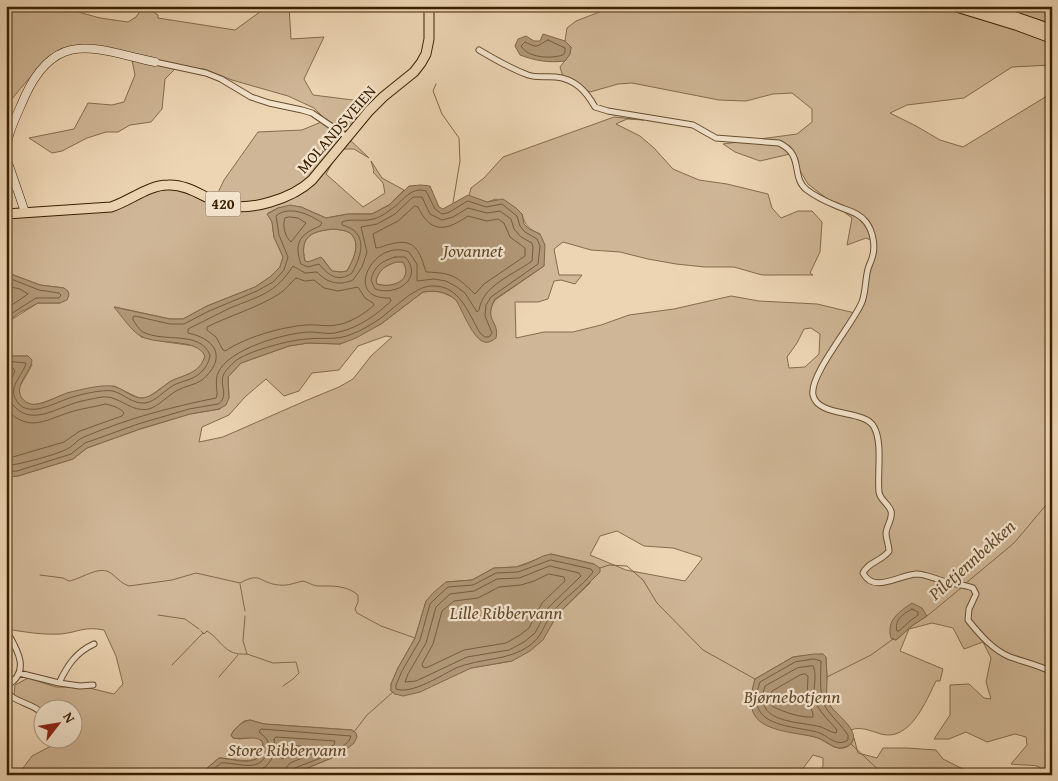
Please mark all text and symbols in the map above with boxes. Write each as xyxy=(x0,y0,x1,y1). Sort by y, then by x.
street label: MOLANDSVEIEN xyxy=(291,79,382,179)
road number: 420 xyxy=(206,192,240,216)
water label: Jovannet xyxy=(440,237,503,264)
water label: Piletjennbekken xyxy=(921,513,1021,607)
water label: Lille Ribbervann xyxy=(449,599,562,626)
water label: Bjørnebotjenn xyxy=(743,683,840,710)
north arrow xyxy=(32,698,82,748)
text: N xyxy=(58,708,80,727)
water label: Store Ribbervann xyxy=(228,736,346,763)

